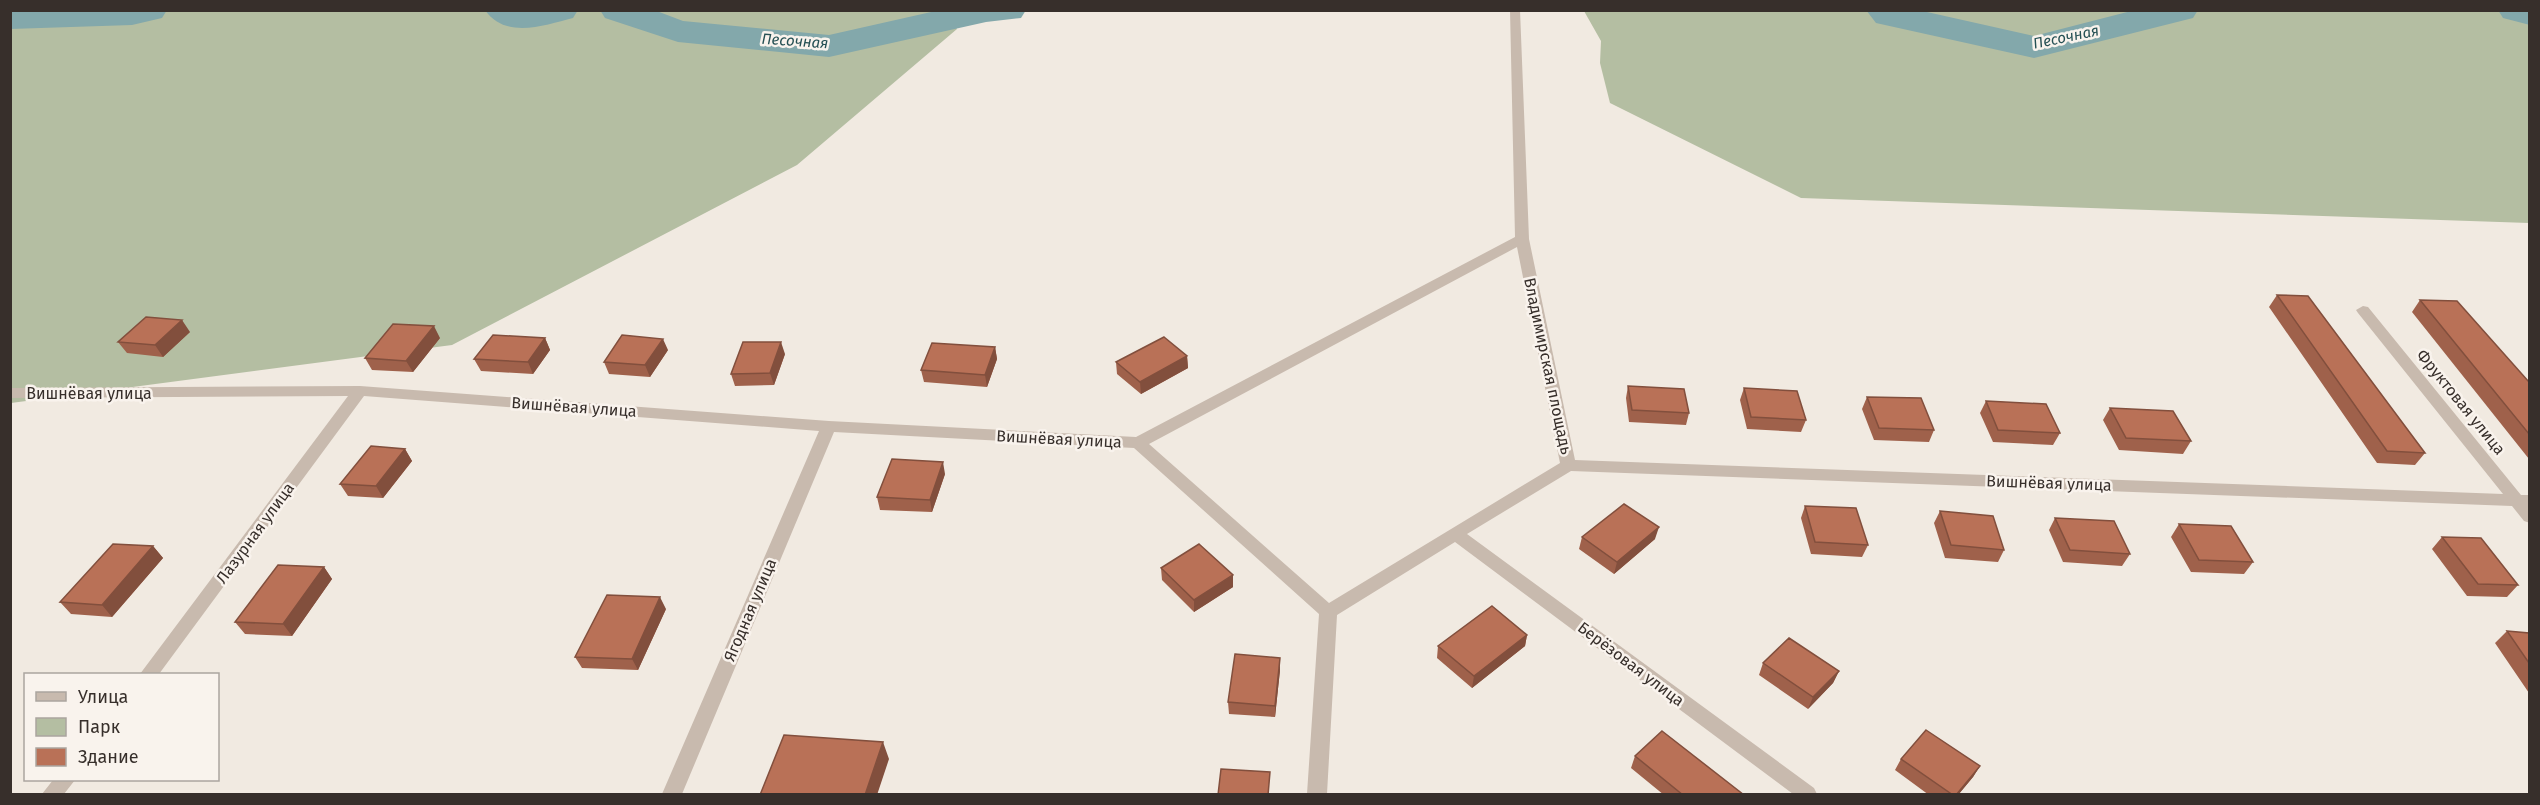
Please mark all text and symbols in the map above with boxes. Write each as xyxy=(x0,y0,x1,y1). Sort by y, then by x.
water label: Песочная xyxy=(2031,21,2101,53)
water label: Песочная xyxy=(761,30,829,52)
street label: Владимирская площадь xyxy=(1520,276,1576,456)
street label: Фруктовая улица xyxy=(2413,345,2509,459)
street label: Вишнёвая улица xyxy=(26,384,152,403)
street label: Вишнёвая улица xyxy=(511,393,637,421)
street label: Вишнёвая улица xyxy=(996,426,1122,452)
street label: Вишнёвая улица xyxy=(1986,471,2112,495)
street label: Лазурная улица xyxy=(212,479,298,587)
street label: Ягодная улица xyxy=(720,556,780,664)
street label: Берёзовая улица xyxy=(1574,618,1688,710)
legend xyxy=(24,673,219,781)
text: Улица xyxy=(78,686,128,708)
text: Парк xyxy=(78,716,121,738)
text: Здание xyxy=(78,746,139,768)

